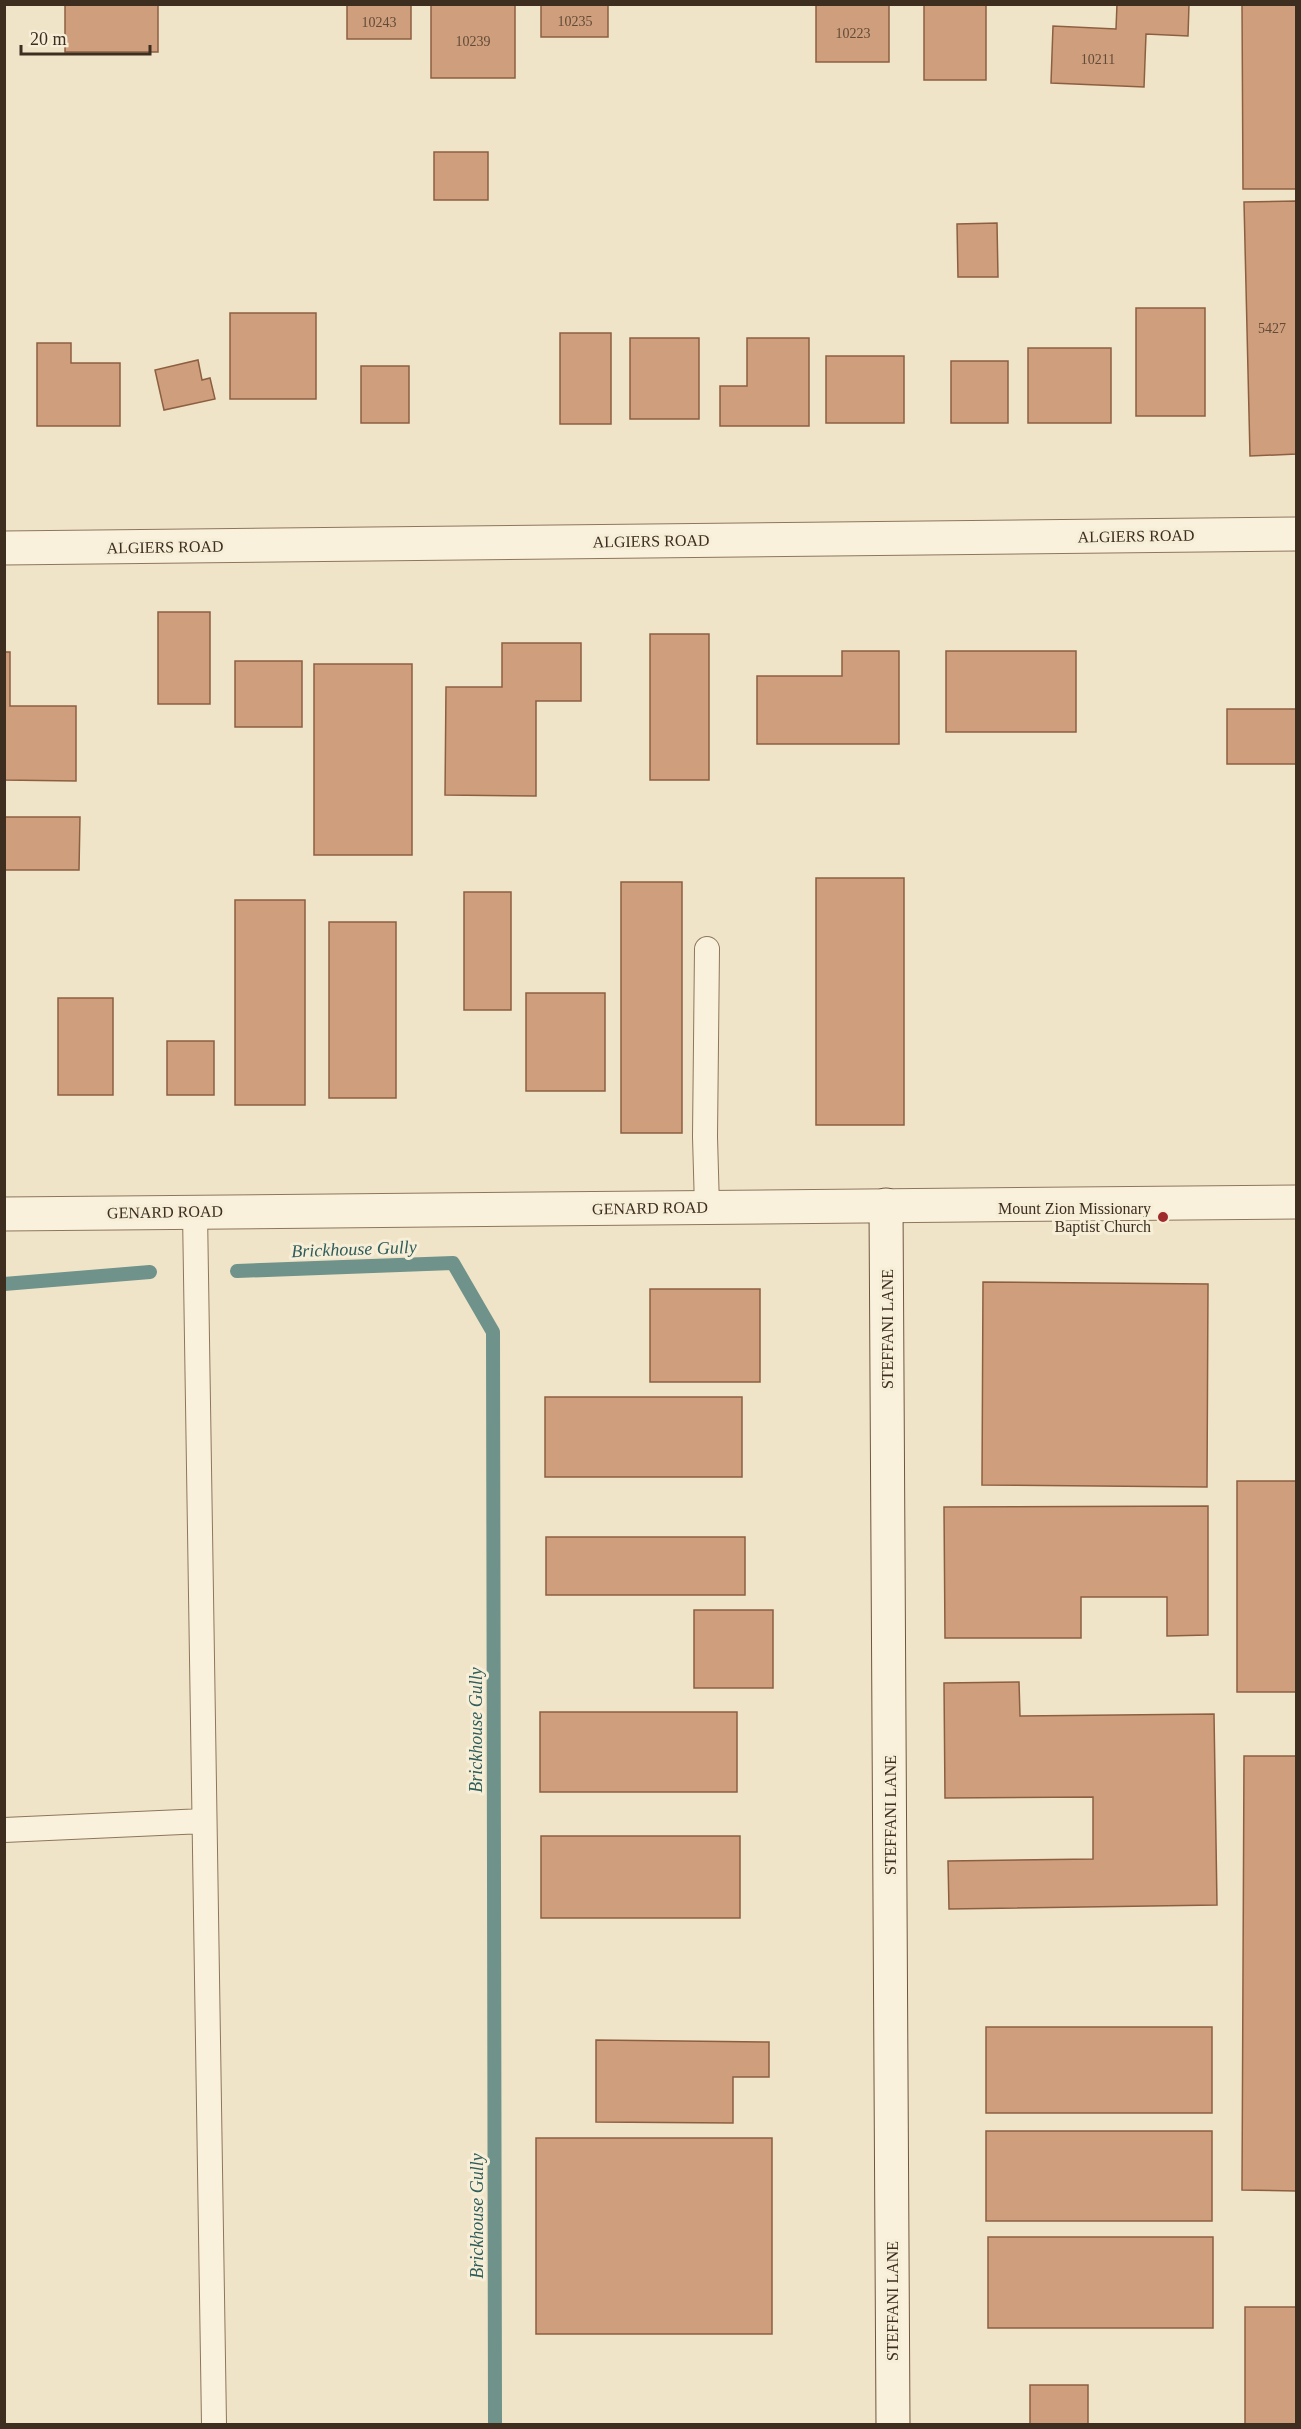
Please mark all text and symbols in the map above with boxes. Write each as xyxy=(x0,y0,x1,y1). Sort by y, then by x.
house number: 10235 xyxy=(558,14,593,29)
house number: 10243 xyxy=(362,15,397,30)
scale bar xyxy=(21,18,150,56)
house number: 10223 xyxy=(836,26,871,41)
text: 20 m xyxy=(30,29,67,49)
house number: 10239 xyxy=(456,34,491,49)
house number: 10211 xyxy=(1081,52,1115,67)
house number: 5427 xyxy=(1258,321,1286,336)
street label: ALGIERS ROAD xyxy=(1077,526,1195,546)
street label: ALGIERS ROAD xyxy=(592,531,710,551)
street label: ALGIERS ROAD xyxy=(106,537,224,557)
street label: GENARD ROAD xyxy=(592,1198,708,1218)
place label: Mount Zion Missionary Baptist Church xyxy=(998,1200,1151,1236)
street label: GENARD ROAD xyxy=(107,1202,223,1222)
marker: Mount Zion Missionary Baptist Church xyxy=(1156,1210,1170,1224)
water label: Brickhouse Gully xyxy=(291,1237,417,1261)
street label: STEFFANI LANE xyxy=(879,1269,896,1389)
water label: Brickhouse Gully xyxy=(466,1667,486,1793)
street label: STEFFANI LANE xyxy=(882,1755,899,1875)
water label: Brickhouse Gully xyxy=(467,2153,487,2279)
street label: STEFFANI LANE xyxy=(884,2241,901,2361)

